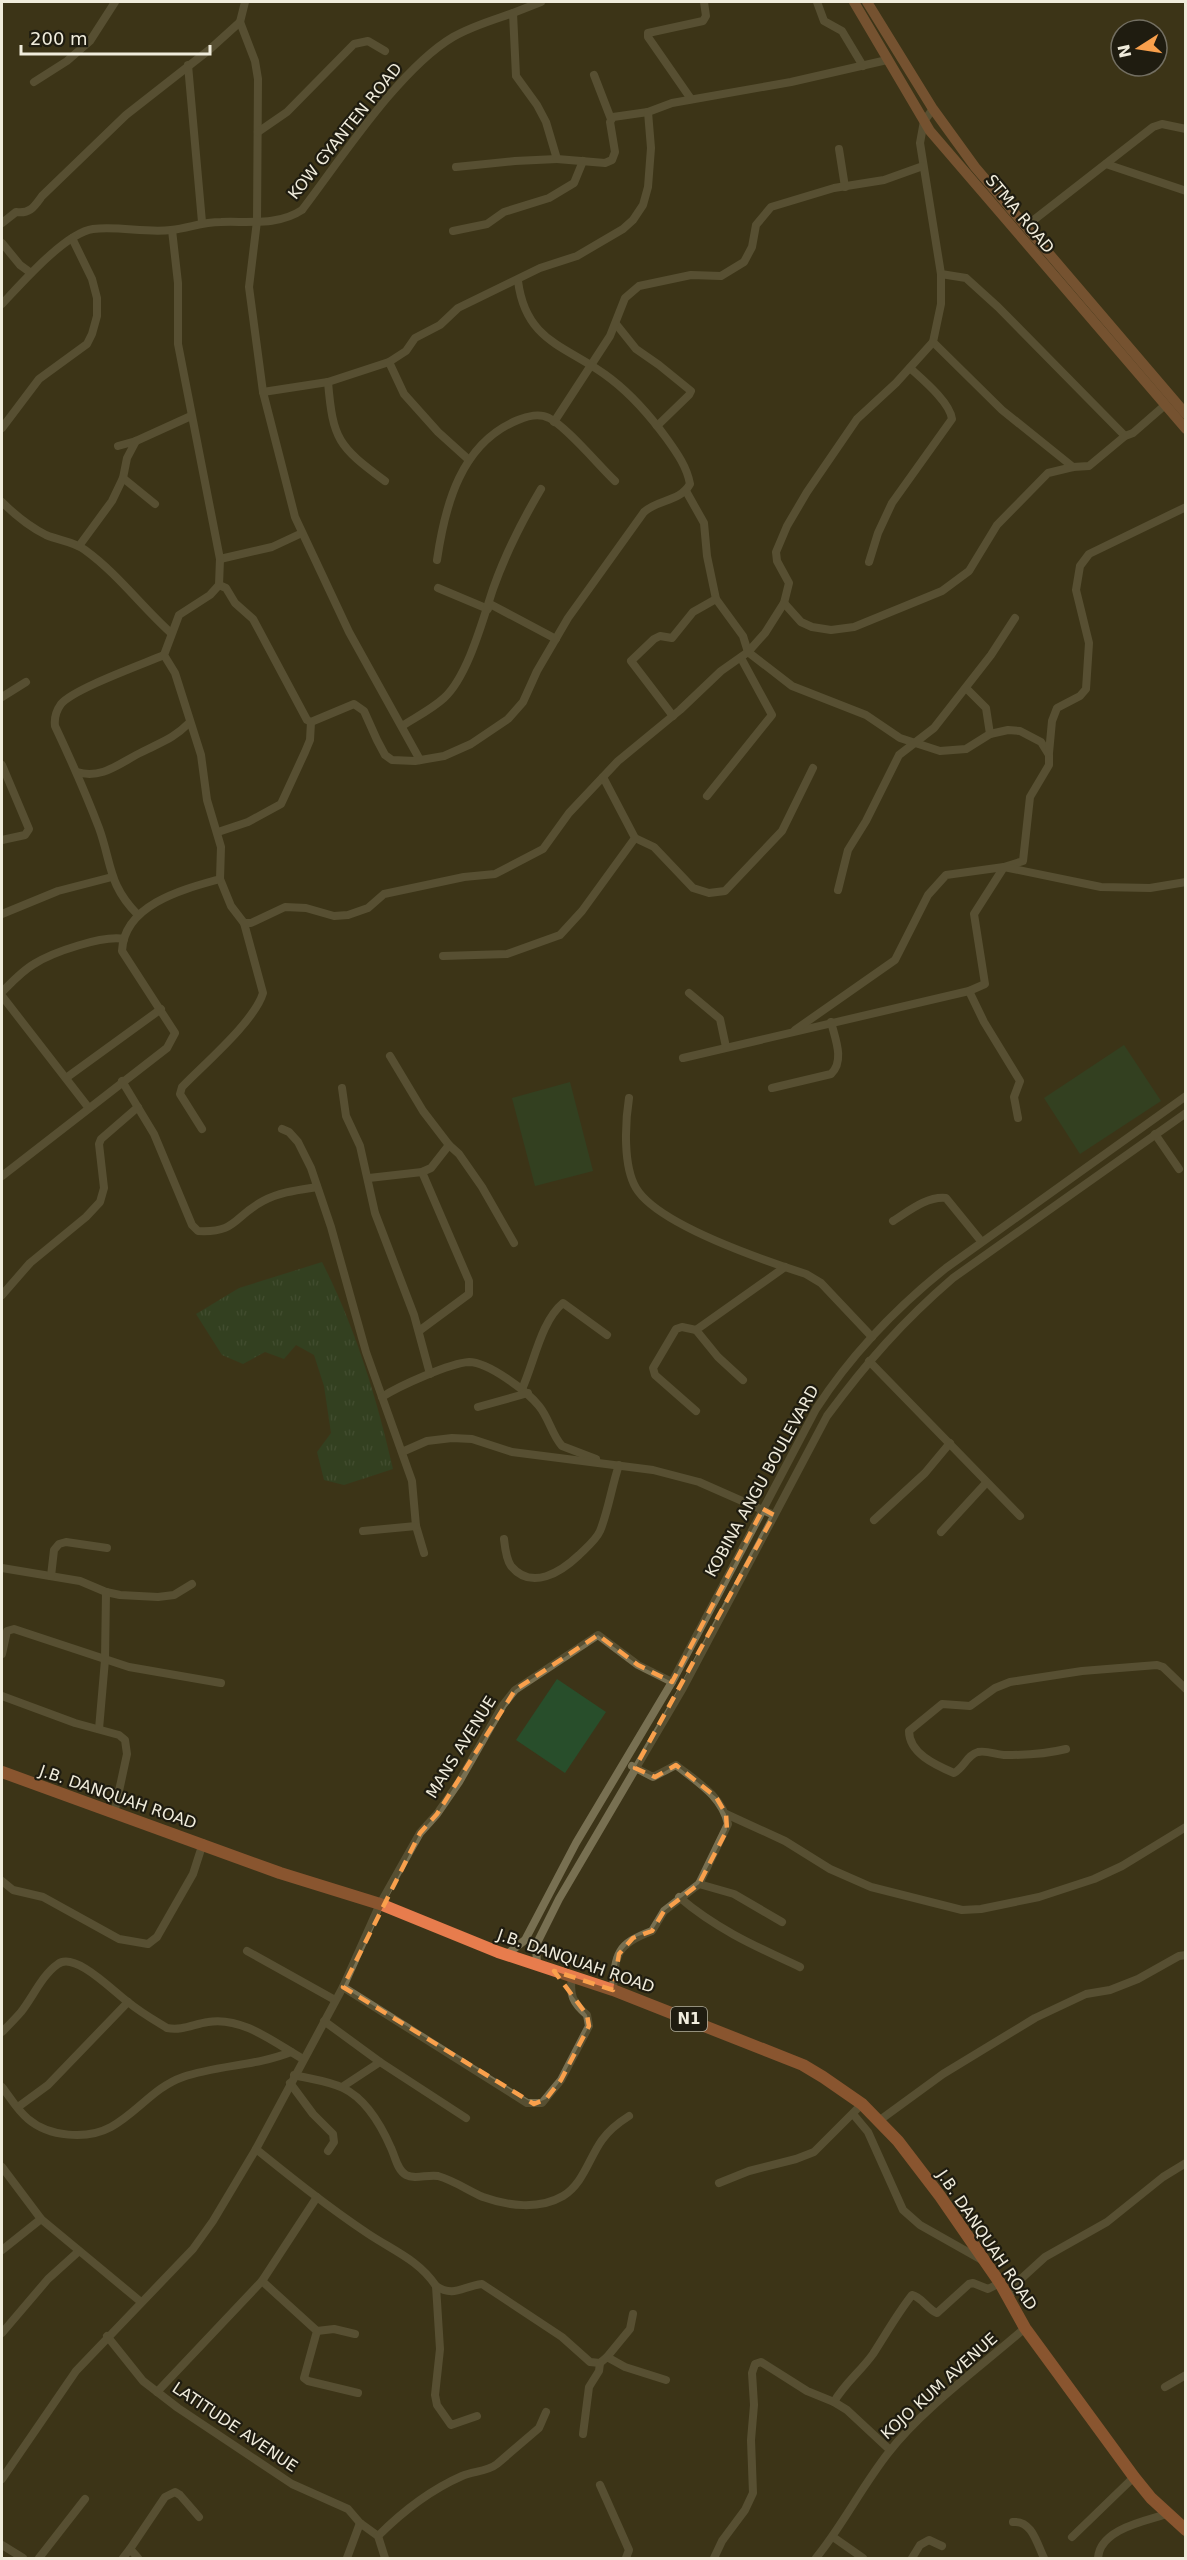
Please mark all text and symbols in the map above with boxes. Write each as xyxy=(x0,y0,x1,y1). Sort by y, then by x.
scale bar xyxy=(21,18,210,56)
north arrow xyxy=(1109,18,1169,78)
text: 200 m xyxy=(30,28,88,49)
text: N xyxy=(1114,42,1136,60)
street label: KOW GYANTEN ROAD xyxy=(284,59,406,203)
street label: STMA ROAD xyxy=(982,171,1058,257)
street label: KOBINA ANGU BOULEVARD xyxy=(701,1382,823,1580)
street label: MANS AVENUE xyxy=(422,1692,500,1802)
street label: J.B. DANQUAH ROAD xyxy=(36,1761,199,1833)
street label: J.B. DANQUAH ROAD xyxy=(494,1925,657,1997)
road number: N1 xyxy=(671,2007,707,2031)
street label: J.B. DANQUAH ROAD xyxy=(932,2165,1041,2314)
street label: KOJO KUM AVENUE xyxy=(877,2329,1001,2443)
street label: LATITUDE AVENUE xyxy=(169,2378,301,2476)

